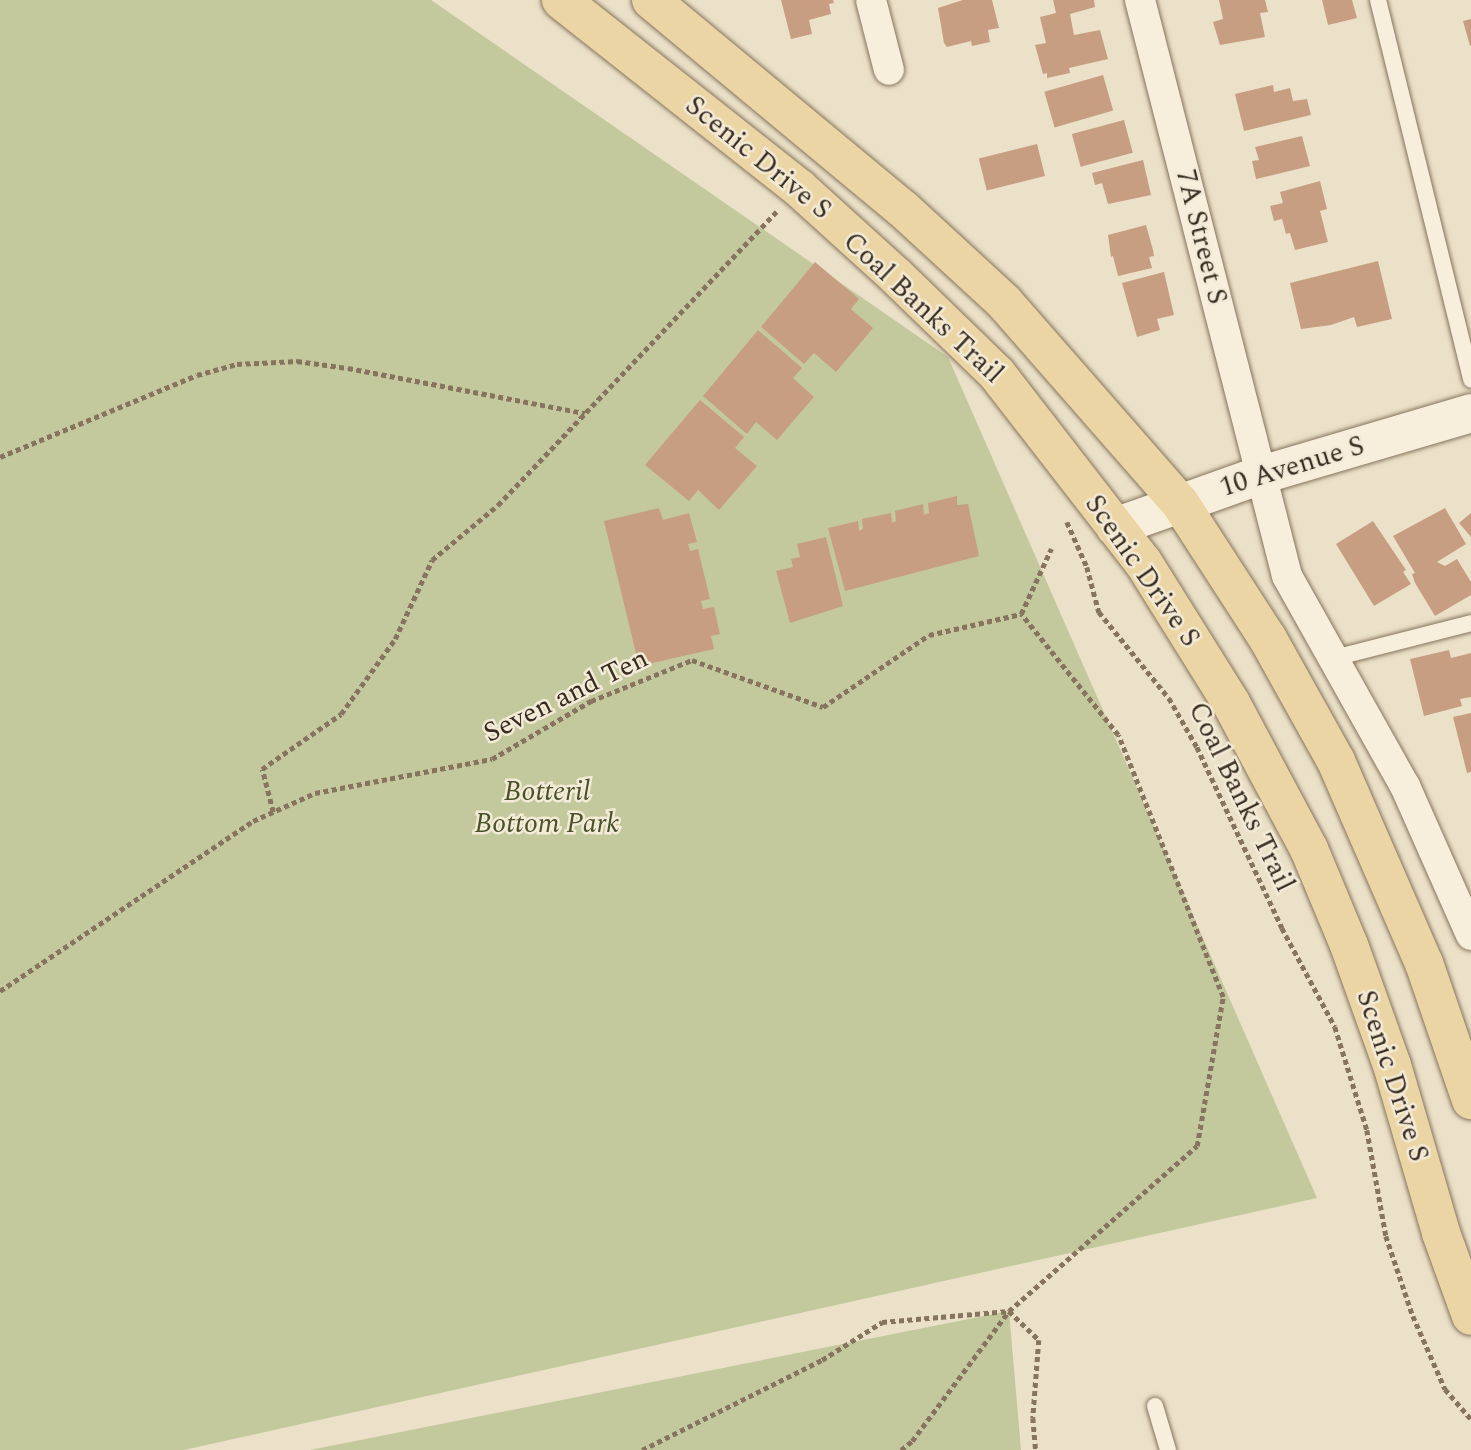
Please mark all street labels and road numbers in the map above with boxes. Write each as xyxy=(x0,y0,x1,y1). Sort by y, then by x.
street label: Scenic Drive S xyxy=(678,89,838,227)
street label: 7A Street S xyxy=(1168,166,1234,308)
street label: Coal Banks Trail xyxy=(836,225,1010,391)
street label: 10 Avenue S xyxy=(1216,429,1368,505)
street label: Scenic Drive S xyxy=(1077,488,1207,654)
street label: Seven and Ten xyxy=(478,642,654,750)
street label: Coal Banks Trail xyxy=(1181,697,1301,897)
street label: Scenic Drive S xyxy=(1348,986,1436,1166)

